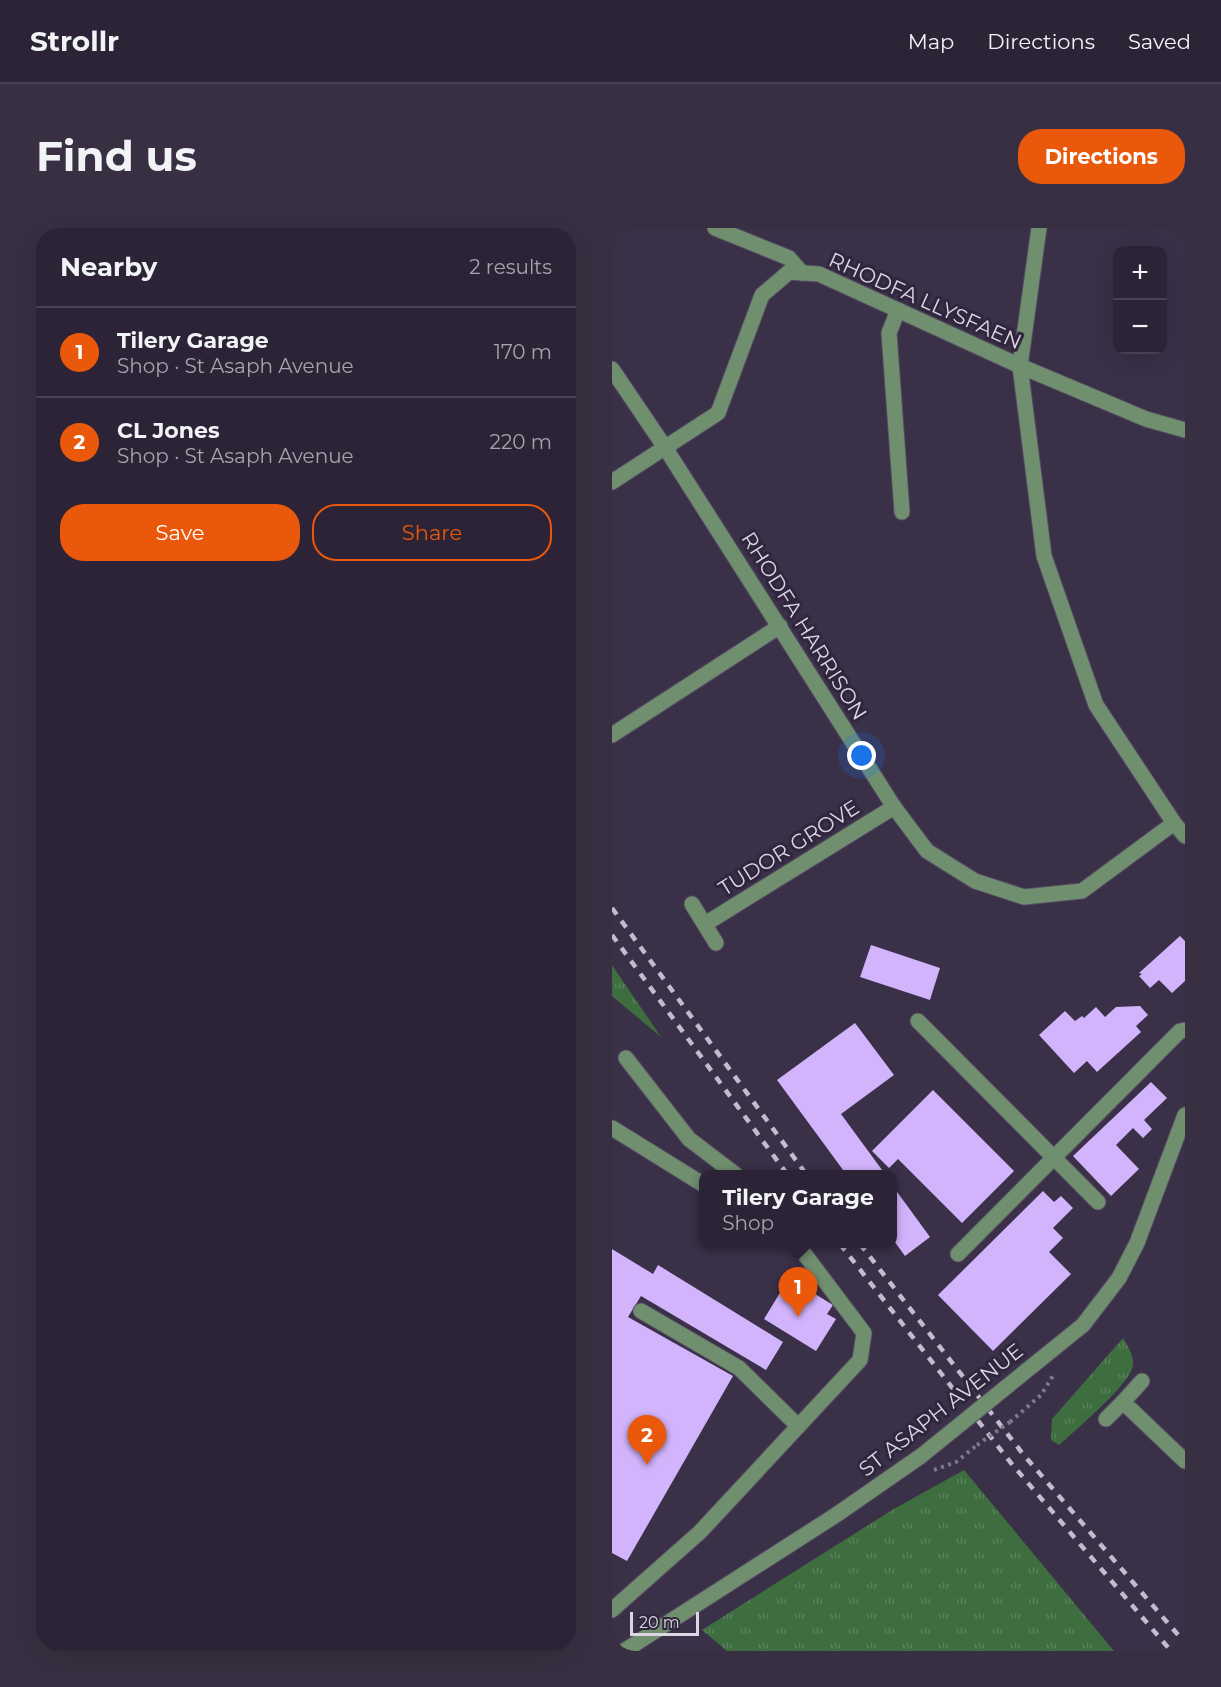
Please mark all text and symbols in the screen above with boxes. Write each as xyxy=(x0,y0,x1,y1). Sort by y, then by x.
text: Strollr xyxy=(30,24,119,58)
text: Map xyxy=(908,29,954,54)
text: Directions xyxy=(987,29,1095,54)
text: Saved xyxy=(1128,29,1191,54)
button: Directions xyxy=(1018,129,1185,184)
text: Find us xyxy=(36,130,197,182)
map controls xyxy=(1113,246,1167,354)
button: + xyxy=(1113,246,1167,300)
street label: RHODFA LLYSFAEN xyxy=(825,247,1025,354)
text: Nearby xyxy=(60,251,157,283)
text: 2 results xyxy=(469,255,552,279)
button: − xyxy=(1113,300,1167,354)
text: Tilery Garage xyxy=(117,327,269,354)
text: 1 xyxy=(76,340,83,364)
text: 170 m xyxy=(494,340,552,364)
text: Shop · St Asaph Avenue xyxy=(117,354,354,378)
text: CL Jones xyxy=(117,417,220,444)
text: 2 xyxy=(74,430,85,454)
text: 220 m xyxy=(490,430,552,454)
text: Shop · St Asaph Avenue xyxy=(117,444,354,468)
button: Save xyxy=(60,504,300,561)
button: Share xyxy=(312,504,552,561)
street label: RHODFA HARRISON xyxy=(736,527,872,724)
your location xyxy=(847,741,876,770)
street label: TUDOR GROVE xyxy=(714,794,864,901)
popup xyxy=(699,1170,897,1248)
text: Tilery Garage xyxy=(722,1184,874,1211)
text: Shop xyxy=(722,1211,774,1235)
pin: 1 xyxy=(778,1268,818,1317)
street label: ST ASAPH AVENUE xyxy=(854,1338,1028,1481)
pin: 2 xyxy=(627,1416,666,1465)
scale bar xyxy=(630,1609,699,1636)
text: 20 m xyxy=(639,1613,680,1632)

